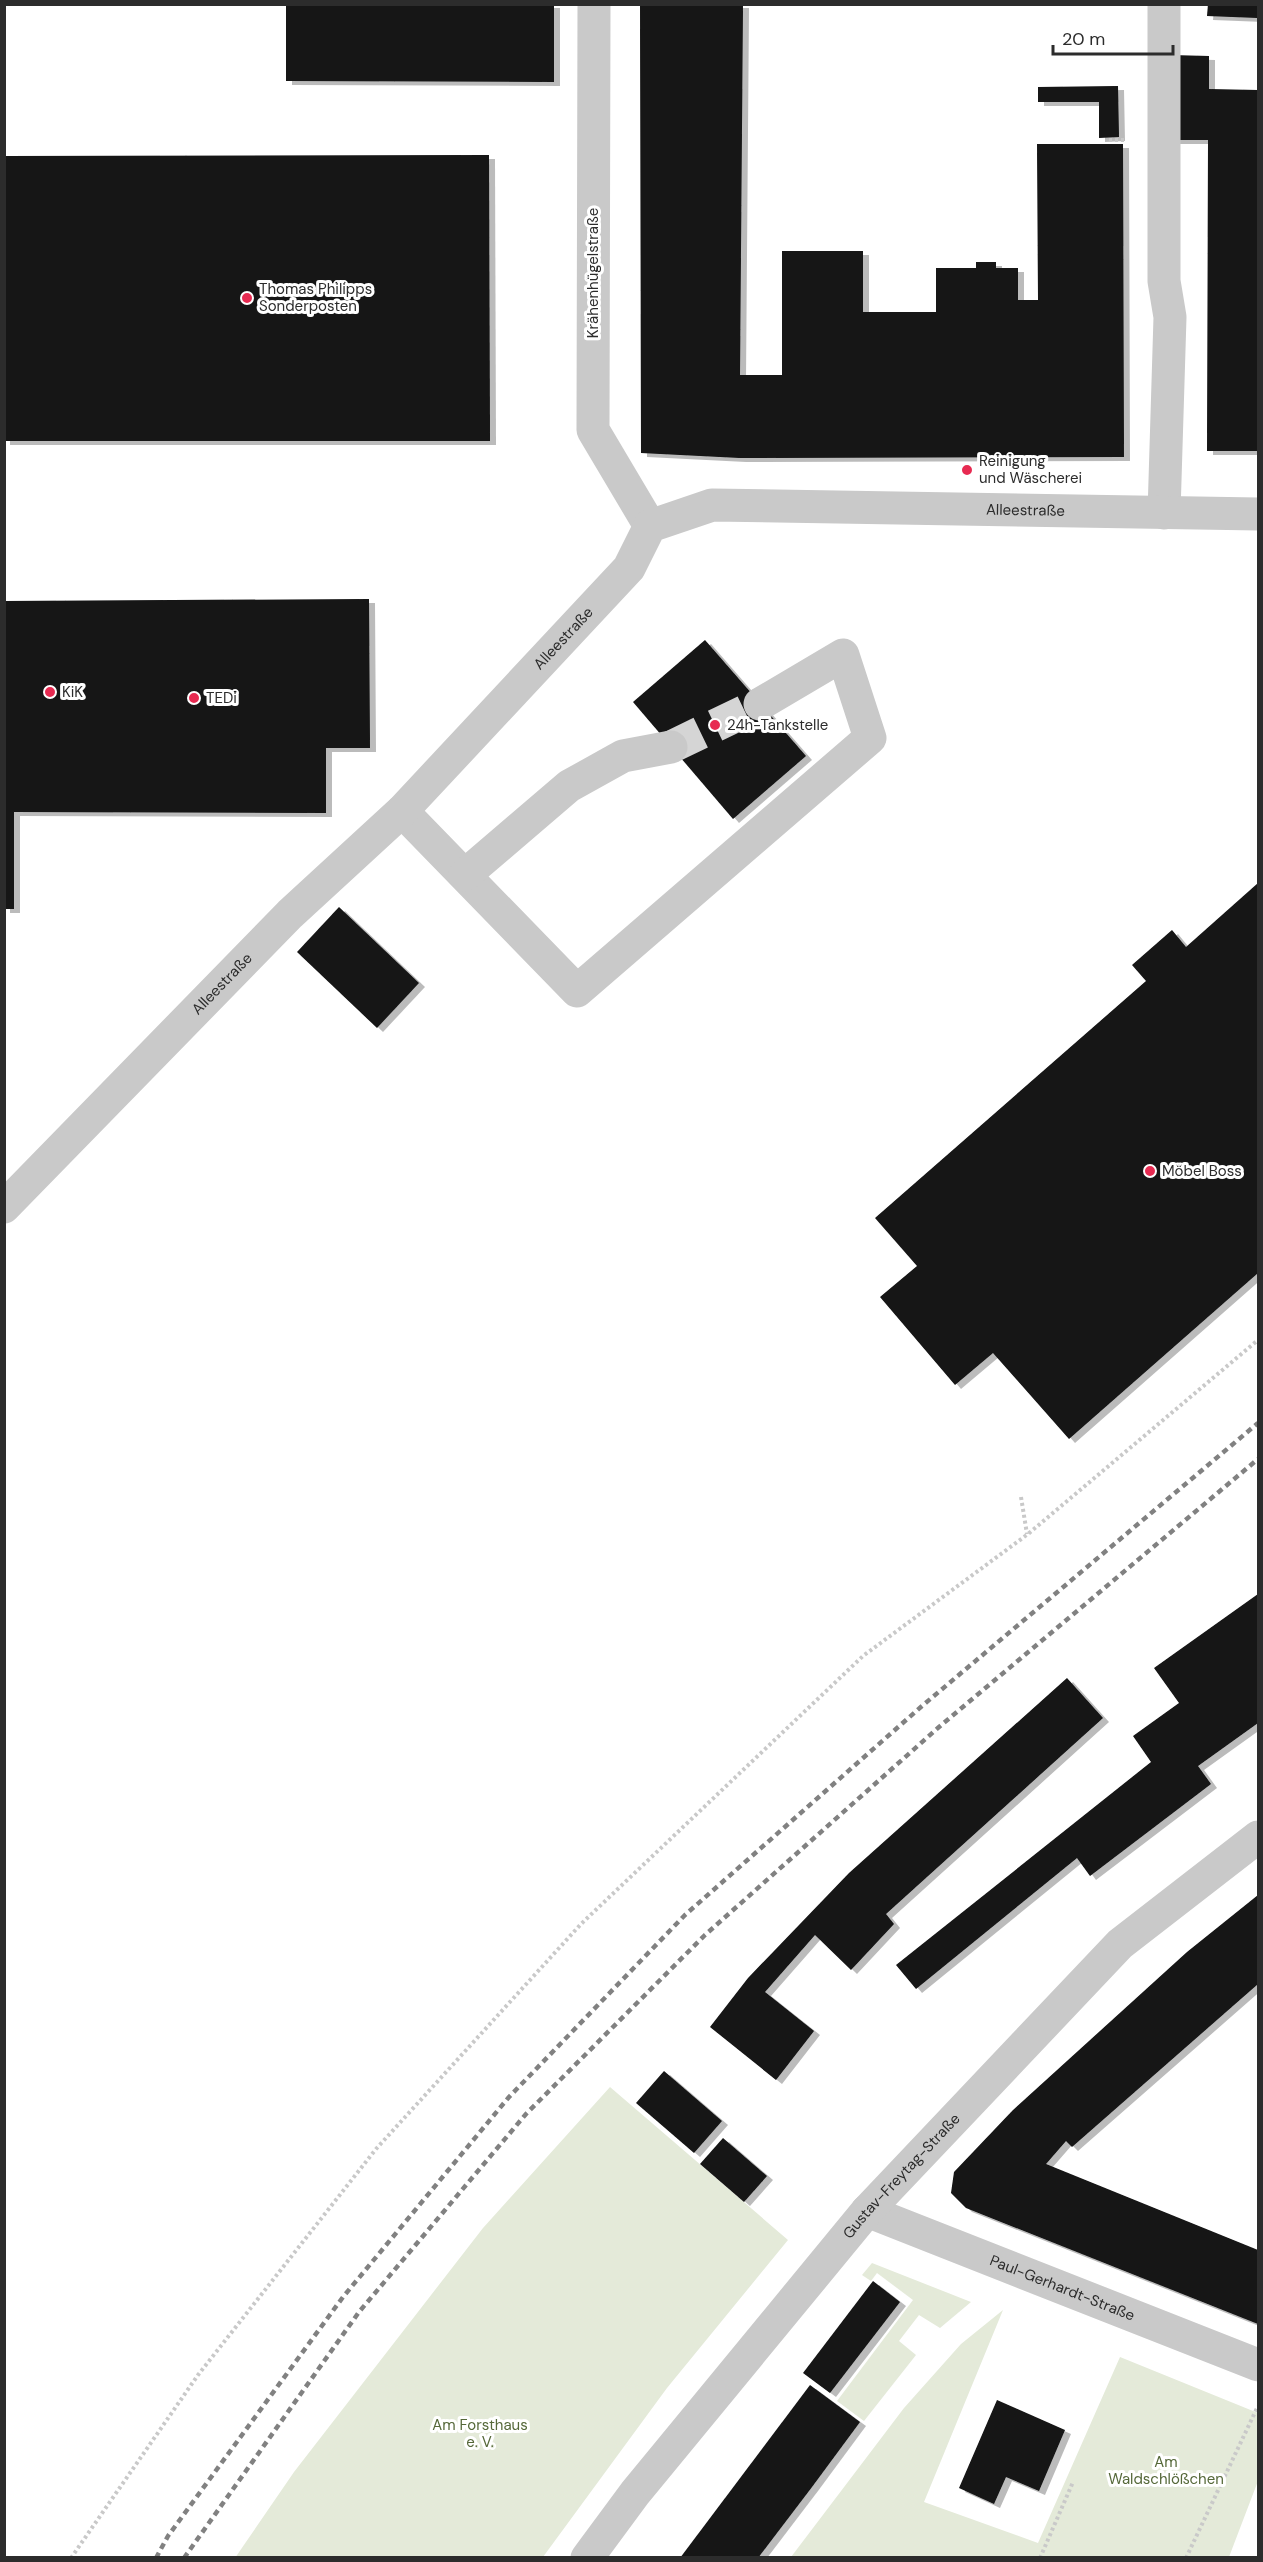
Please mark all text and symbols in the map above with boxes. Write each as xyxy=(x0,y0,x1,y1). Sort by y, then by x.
scale bar xyxy=(1053,18,1173,56)
text: 20 m xyxy=(1062,27,1105,51)
street label: Krähenhügelstraße xyxy=(583,208,603,338)
place label: Thomas Philipps Sonderposten xyxy=(259,279,372,316)
marker: Thomas Philipps Sonderposten xyxy=(240,291,254,305)
place label: Reinigung und Wäscherei xyxy=(979,451,1082,488)
marker: Reinigung und Wäscherei xyxy=(960,463,974,477)
street label: Alleestraße xyxy=(986,500,1065,521)
street label: Alleestraße xyxy=(529,603,598,674)
place label: KiK xyxy=(62,682,83,702)
marker: KiK xyxy=(43,685,57,699)
place label: TEDi xyxy=(206,688,237,708)
marker: TEDi xyxy=(187,691,201,705)
place label: 24h-Tankstelle xyxy=(727,715,828,735)
marker: 24h-Tankstelle xyxy=(708,718,722,732)
street label: Alleestraße xyxy=(187,949,257,1019)
place label: Möbel Boss xyxy=(1162,1161,1242,1181)
marker: Möbel Boss xyxy=(1143,1164,1157,1178)
street label: Gustav-Freytag-Straße xyxy=(838,2109,964,2243)
street label: Paul-Gerhardt-Straße xyxy=(987,2250,1138,2326)
park label: Am Forsthaus e. V. xyxy=(432,2415,528,2452)
park label: Am Waldschlößchen xyxy=(1108,2452,1224,2489)

